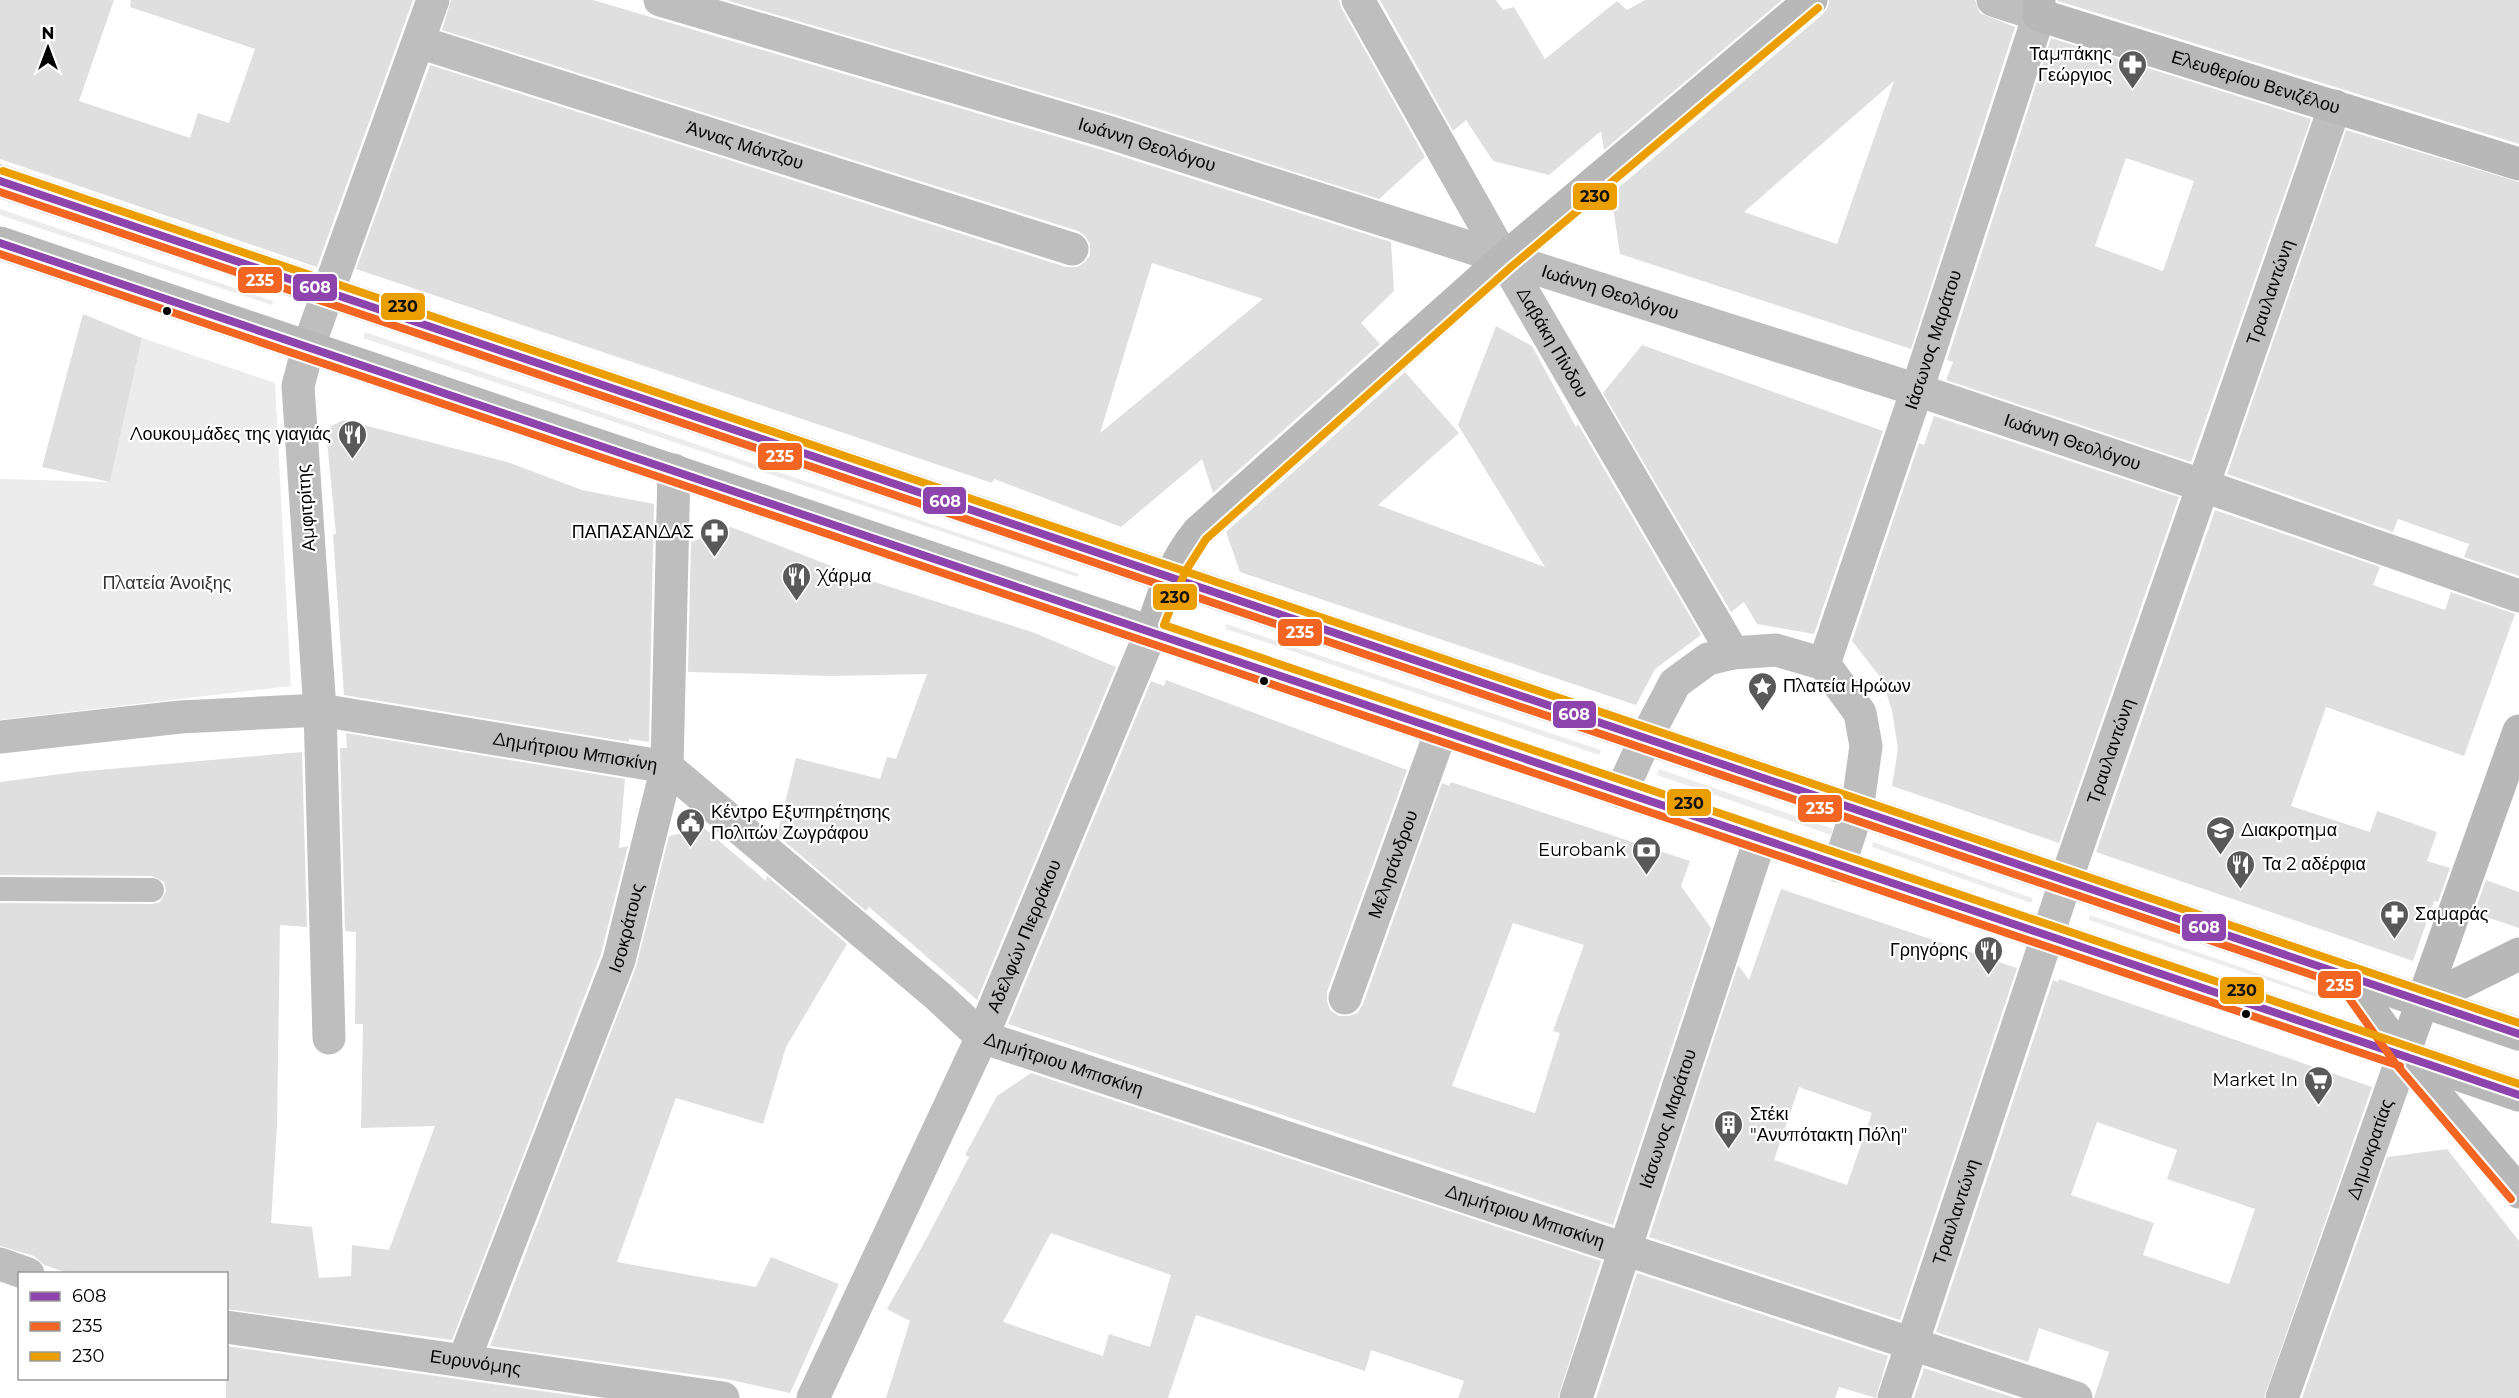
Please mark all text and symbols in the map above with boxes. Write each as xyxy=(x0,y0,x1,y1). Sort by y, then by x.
north arrow xyxy=(18,18,78,78)
text: N xyxy=(42,24,54,43)
place label: Ταμπάκης Γεώργιος xyxy=(2029,43,2112,86)
street label: Ελευθερίου Βενιζέλου xyxy=(2169,46,2343,119)
pharmacy icon: Ταμπάκης Γεώργιος xyxy=(2117,48,2149,90)
street label: Ιωάννη Θεολόγου xyxy=(1076,113,1218,177)
street label: Άννας Μάντζου xyxy=(684,117,806,174)
line badge: 230 xyxy=(1572,182,1618,211)
text: 230 xyxy=(1580,187,1610,206)
street label: Τραυλαντώνη xyxy=(2242,236,2299,348)
street label: Ιωάννη Θεολόγου xyxy=(1539,260,1681,324)
line badge: 235 xyxy=(237,266,283,294)
street label: Ιάσωνος Μαράτου xyxy=(1900,267,1966,413)
text: 235 xyxy=(246,271,275,290)
line badge: 608 xyxy=(292,273,338,302)
text: 608 xyxy=(299,278,331,297)
street label: Δαβάκη Πίνδου xyxy=(1512,284,1593,402)
line badge: 230 xyxy=(380,292,426,321)
text: 230 xyxy=(388,297,418,316)
unlabelled marker xyxy=(161,305,173,317)
street label: Ιωάννη Θεολόγου xyxy=(2001,409,2144,475)
restaurant icon: Λουκουμάδες της γιαγιάς xyxy=(336,418,368,460)
place label: Λουκουμάδες της γιαγιάς xyxy=(130,423,331,445)
line badge: 235 xyxy=(757,442,803,471)
text: 235 xyxy=(766,447,795,466)
street label: Αμφιτρίτης xyxy=(292,464,320,552)
line badge: 608 xyxy=(922,486,967,515)
text: 608 xyxy=(929,492,961,511)
pharmacy icon: ΠΑΠΑΣΑΝΔΑΣ xyxy=(699,516,731,558)
place label: ΠΑΠΑΣΑΝΔΑΣ xyxy=(572,521,694,543)
restaurant icon: Χάρμα xyxy=(781,560,813,602)
place label: Χάρμα xyxy=(815,565,871,587)
park label: Πλατεία Άνοιξης xyxy=(103,572,232,594)
line badge: 230 xyxy=(1152,583,1198,611)
text: 230 xyxy=(1160,588,1190,607)
line badge: 235 xyxy=(1277,618,1323,647)
text: 235 xyxy=(1286,623,1315,642)
place icon: Πλατεία Ηρώων xyxy=(1746,670,1778,712)
unlabelled marker xyxy=(1258,675,1270,687)
place label: Πλατεία Ηρώων xyxy=(1783,675,1911,697)
street label: Τραυλαντώνη xyxy=(2082,696,2139,807)
line badge: 608 xyxy=(1552,700,1597,729)
text: 608 xyxy=(1558,705,1590,724)
street label: Δημήτριου Μπισκίνη xyxy=(491,728,659,776)
line badge: 230 xyxy=(1666,788,1712,817)
text: 230 xyxy=(1674,794,1704,813)
line badge: 235 xyxy=(1797,794,1843,823)
text: 235 xyxy=(1806,799,1835,818)
place label: Κέντρο Εξυπηρέτησης Πολιτών Ζωγράφου xyxy=(711,801,891,844)
public building icon: Κέντρο Εξυπηρέτησης Πολιτών Ζωγράφου xyxy=(674,806,706,848)
street label: Μελησάνδρου xyxy=(1363,807,1423,921)
school or university icon: Διακροτημα xyxy=(2204,814,2236,856)
place label: Διακροτημα xyxy=(2241,819,2337,841)
bank icon: Eurobank xyxy=(1631,834,1663,876)
place label: Eurobank xyxy=(1538,839,1626,861)
restaurant icon: Τα 2 αδέρφια xyxy=(2225,848,2257,890)
place label: Τα 2 αδέρφια xyxy=(2262,853,2366,875)
street label: Αδελφών Πιερράκου xyxy=(982,856,1066,1016)
street label: Ισοκράτους xyxy=(604,881,649,976)
pharmacy icon: Σαμαράς xyxy=(2378,898,2410,940)
place label: Σαμαράς xyxy=(2415,903,2489,925)
line badge: 608 xyxy=(2181,913,2227,942)
text: 608 xyxy=(2188,918,2220,937)
restaurant icon: Γρηγόρης xyxy=(1973,934,2005,976)
place label: Γρηγόρης xyxy=(1890,939,1968,961)
line badge: 235 xyxy=(2317,970,2362,999)
line badge: 230 xyxy=(2219,976,2265,1005)
text: 235 xyxy=(2326,976,2355,995)
text: 230 xyxy=(2227,981,2257,1000)
unlabelled marker xyxy=(2240,1008,2252,1020)
street label: Δημήτριου Μπισκίνη xyxy=(981,1027,1146,1100)
street label: Ιάσωνος Μαράτου xyxy=(1635,1046,1701,1191)
supermarket icon: Market In xyxy=(2303,1064,2335,1106)
place label: Market In xyxy=(2212,1069,2298,1091)
street label: Δημοκρατίας xyxy=(2342,1096,2398,1202)
place label: Στέκι "Ανυπότακτη Πόλη" xyxy=(1750,1103,1908,1146)
building icon: Στέκι "Ανυπότακτη Πόλη" xyxy=(1713,1108,1745,1150)
street label: Τραυλαντώνη xyxy=(1928,1156,1984,1268)
street label: Δημήτριου Μπισκίνη xyxy=(1443,1180,1608,1253)
legend xyxy=(18,1272,228,1380)
text: 608 xyxy=(72,1285,106,1307)
text: 235 xyxy=(72,1315,102,1337)
text: 230 xyxy=(72,1345,104,1367)
street label: Ευρυνόμης xyxy=(428,1345,523,1380)

